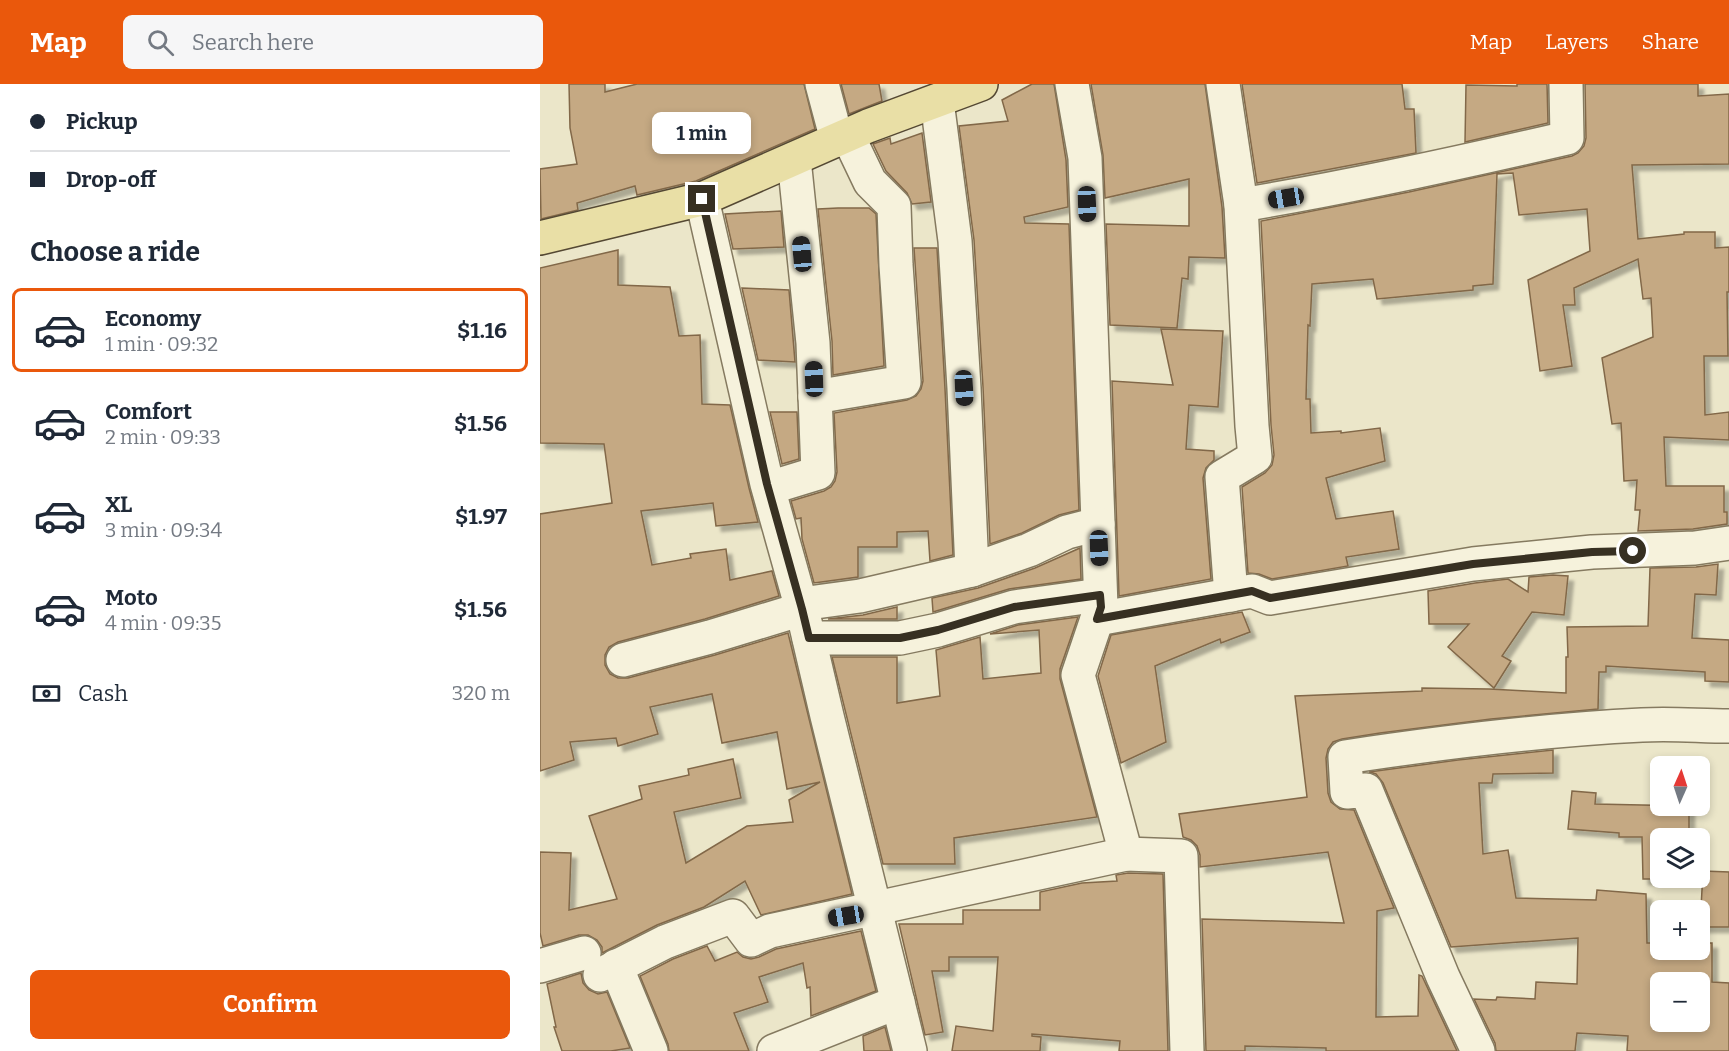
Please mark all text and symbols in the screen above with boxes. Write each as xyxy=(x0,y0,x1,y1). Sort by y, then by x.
search box xyxy=(123,15,543,69)
text: Map xyxy=(30,26,87,59)
icon: search xyxy=(144,26,177,59)
text: Search here xyxy=(192,29,314,56)
text: Map xyxy=(1470,29,1512,55)
text: Layers xyxy=(1545,29,1609,55)
text: Share xyxy=(1642,29,1699,55)
text: Pickup xyxy=(66,108,138,135)
callout: 1 min xyxy=(652,112,752,154)
text: 1 min xyxy=(676,121,727,145)
text: Drop-off xyxy=(66,166,156,193)
route end xyxy=(688,185,715,212)
car xyxy=(1077,186,1097,222)
car xyxy=(1267,186,1305,210)
car xyxy=(791,235,813,273)
text: Choose a ride xyxy=(30,236,200,268)
icon: car xyxy=(33,303,87,357)
text: Economy xyxy=(105,305,201,332)
text: $1.16 xyxy=(457,317,507,344)
text: 1 min · 09:32 xyxy=(105,332,218,356)
car xyxy=(804,361,824,397)
car xyxy=(954,370,974,406)
icon: car xyxy=(33,396,87,450)
text: Comfort xyxy=(105,398,192,425)
text: $1.56 xyxy=(454,410,507,437)
text: 2 min · 09:33 xyxy=(105,425,221,449)
icon: car xyxy=(33,489,87,543)
text: XL xyxy=(105,491,132,518)
text: $1.97 xyxy=(455,503,507,530)
text: 3 min · 09:34 xyxy=(105,518,222,542)
car xyxy=(1089,530,1109,566)
route start xyxy=(1619,537,1646,564)
icon: car xyxy=(33,582,87,636)
text: Moto xyxy=(105,584,158,611)
text: $1.56 xyxy=(454,596,507,623)
text: 4 min · 09:35 xyxy=(105,611,221,635)
icon: cash xyxy=(30,677,63,710)
text: Cash xyxy=(78,680,128,707)
text: 320 m xyxy=(452,681,510,705)
north arrow xyxy=(1650,756,1710,816)
map controls xyxy=(1650,756,1710,1032)
button: layers xyxy=(1650,828,1710,888)
button: + xyxy=(1650,900,1710,960)
car xyxy=(827,904,865,928)
button: Confirm xyxy=(30,970,510,1039)
button: − xyxy=(1650,972,1710,1032)

